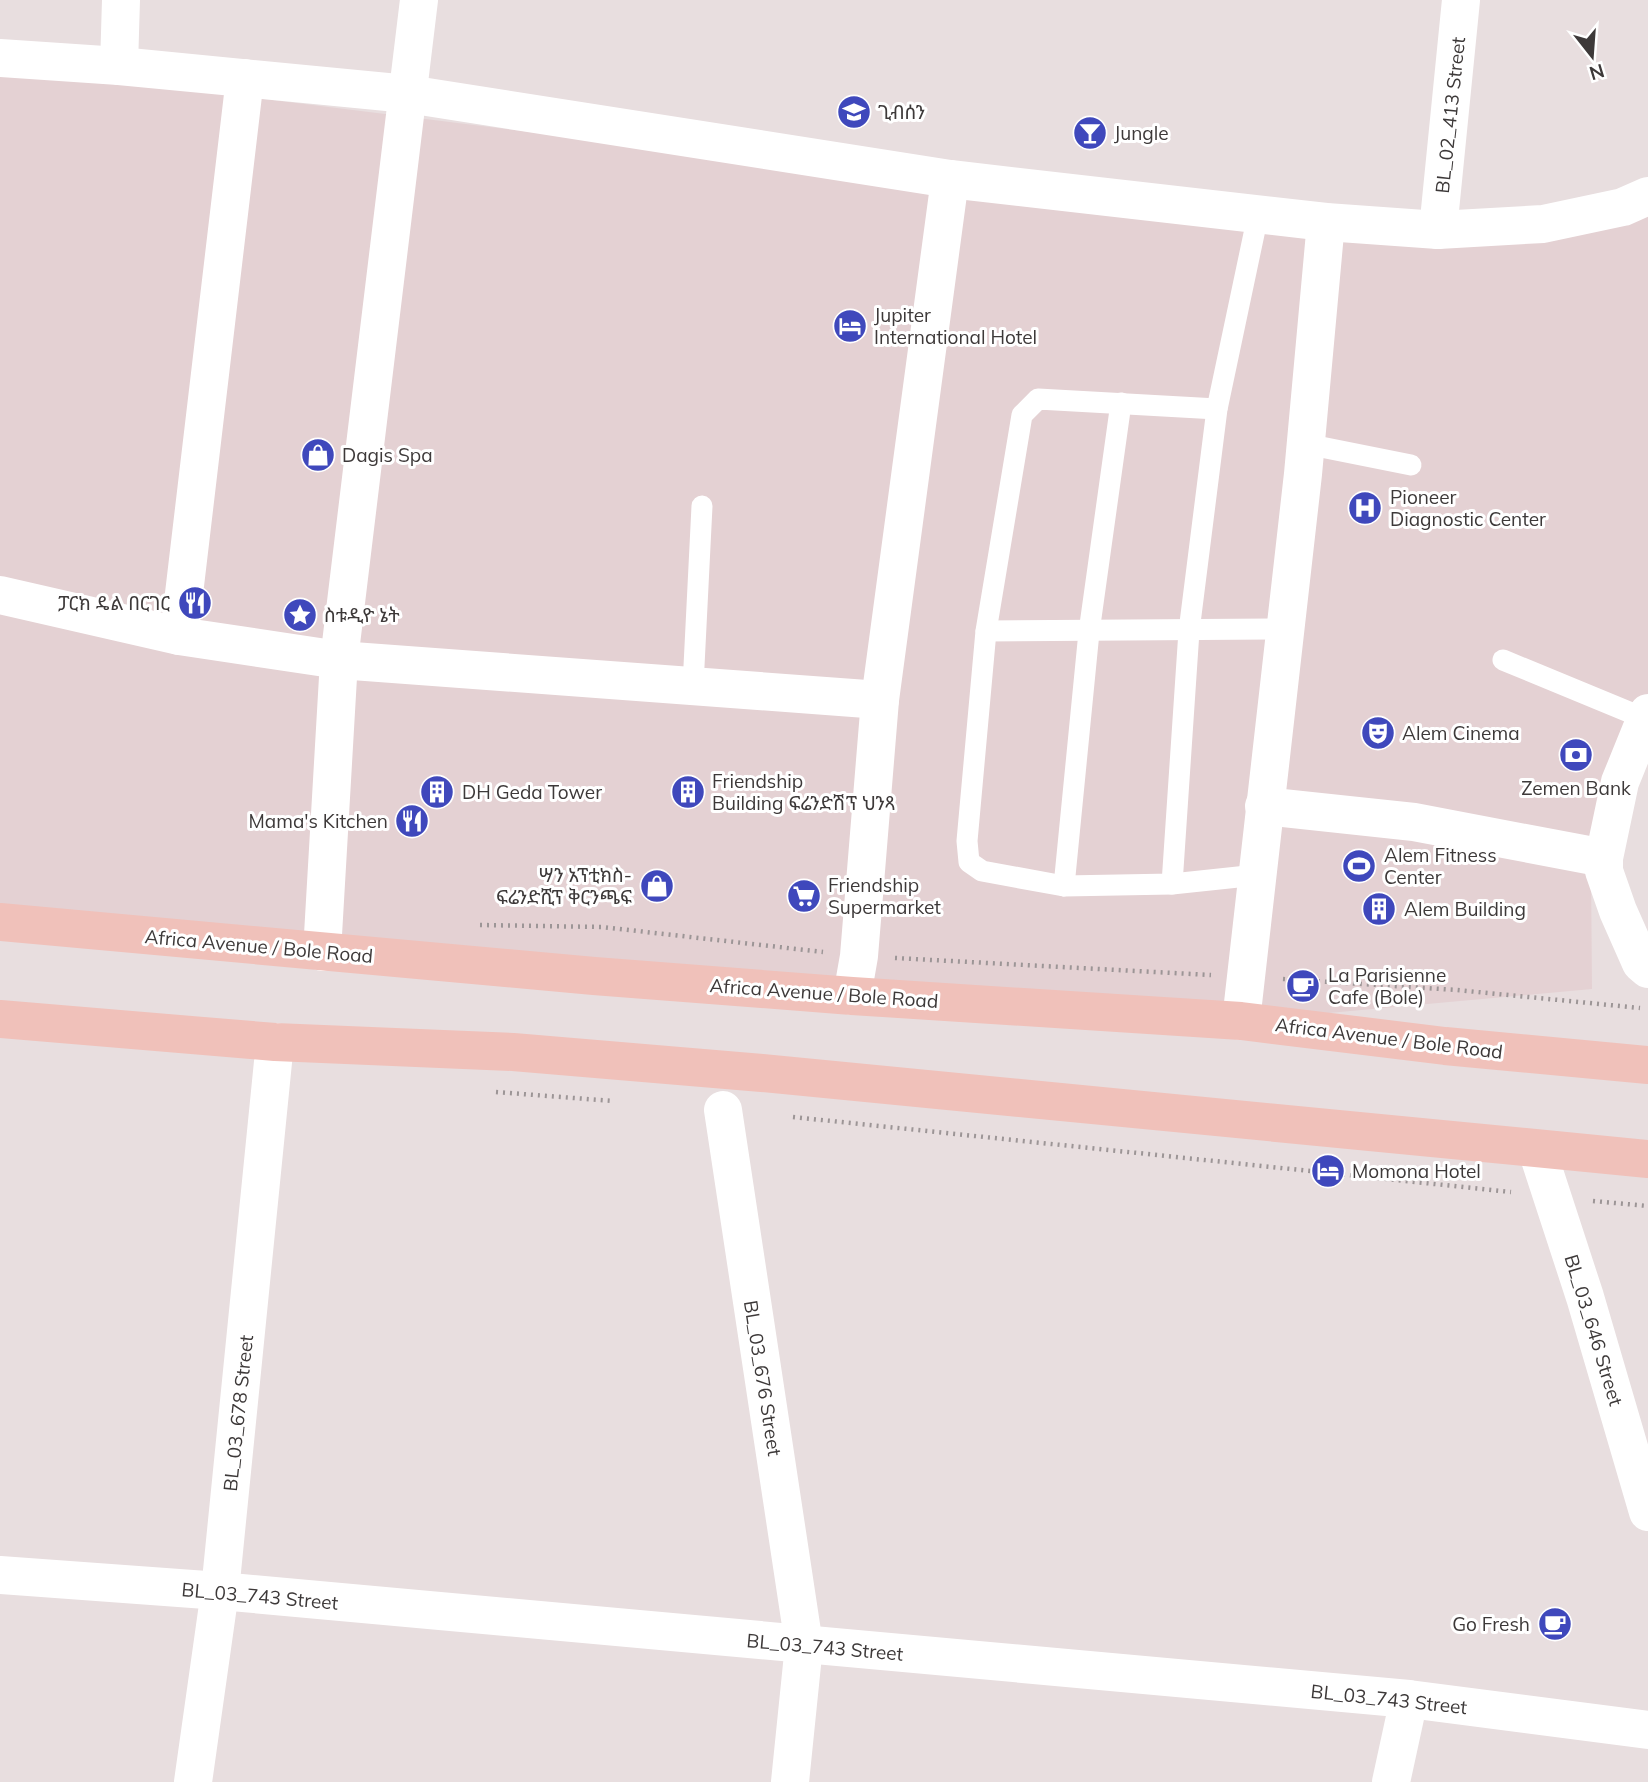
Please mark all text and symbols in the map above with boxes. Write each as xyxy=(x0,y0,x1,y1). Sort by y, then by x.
north arrow xyxy=(1557,21,1627,91)
street label: BL_02_413 Street xyxy=(1430,35,1470,194)
text: N xyxy=(1587,59,1607,86)
school or university icon: ጊብሰን xyxy=(835,93,873,131)
place label: ጊብሰን xyxy=(878,100,925,124)
bar icon: Jungle xyxy=(1071,114,1109,152)
place label: Jungle xyxy=(1114,121,1169,145)
place label: Jupiter International Hotel xyxy=(874,303,1037,349)
hotel icon: Jupiter International Hotel xyxy=(831,307,869,345)
shop icon: Dagis Spa xyxy=(299,436,337,474)
place label: Dagis Spa xyxy=(342,443,433,467)
place label: Pioneer Diagnostic Center xyxy=(1390,485,1546,531)
hospital icon: Pioneer Diagnostic Center xyxy=(1346,489,1384,527)
restaurant icon: ፓርክ ዴል በርገር xyxy=(176,584,214,622)
place label: ፓርክ ዴል በርገር xyxy=(58,591,170,615)
place icon: ስቱዲዮ ኔት xyxy=(281,596,319,634)
place label: ስቱዲዮ ኔት xyxy=(324,603,400,627)
theatre icon: Alem Cinema xyxy=(1359,714,1397,752)
place label: Alem Cinema xyxy=(1402,721,1520,745)
bank icon: Zemen Bank xyxy=(1557,736,1595,774)
place label: Friendship Building ፍሬንድሽፕ ህንጻ xyxy=(712,769,895,815)
building icon: DH Geda Tower xyxy=(418,773,456,811)
building icon: Friendship Building ፍሬንድሽፕ ህንጻ xyxy=(669,773,707,811)
place label: Zemen Bank xyxy=(1521,776,1631,800)
place label: DH Geda Tower xyxy=(462,780,602,804)
restaurant icon: Mama's Kitchen xyxy=(393,802,431,840)
place label: Mama's Kitchen xyxy=(249,809,388,833)
place label: Alem Fitness Center xyxy=(1384,843,1497,889)
sports icon: Alem Fitness Center xyxy=(1340,847,1378,885)
place label: ሣን አፕቲክስ- ፍሬንድሺፕ ቅርንጫፍ xyxy=(496,863,632,909)
shop icon: ሣን አፕቲክስ- ፍሬንድሺፕ ቅርንጫፍ xyxy=(638,867,676,905)
place label: Friendship Supermarket xyxy=(828,873,941,919)
supermarket icon: Friendship Supermarket xyxy=(785,877,823,915)
building icon: Alem Building xyxy=(1360,890,1398,928)
place label: Alem Building xyxy=(1404,897,1526,921)
street label: Africa Avenue / Bole Road xyxy=(144,924,374,968)
place label: La Parisienne Cafe (Bole) xyxy=(1328,963,1446,1009)
cafe icon: La Parisienne Cafe (Bole) xyxy=(1284,967,1322,1005)
street label: Africa Avenue / Bole Road xyxy=(709,973,939,1013)
street label: Africa Avenue / Bole Road xyxy=(1274,1012,1504,1064)
hotel icon: Momona Hotel xyxy=(1309,1152,1347,1190)
place label: Momona Hotel xyxy=(1352,1159,1481,1183)
street label: BL_03_646 Street xyxy=(1560,1251,1629,1409)
street label: BL_03_676 Street xyxy=(739,1298,787,1458)
street label: BL_03_678 Street xyxy=(218,1333,258,1492)
street label: BL_03_743 Street xyxy=(181,1577,340,1615)
cafe icon: Go Fresh xyxy=(1536,1605,1574,1643)
place label: Go Fresh xyxy=(1452,1612,1530,1636)
street label: BL_03_743 Street xyxy=(746,1628,905,1666)
street label: BL_03_743 Street xyxy=(1310,1679,1469,1719)

